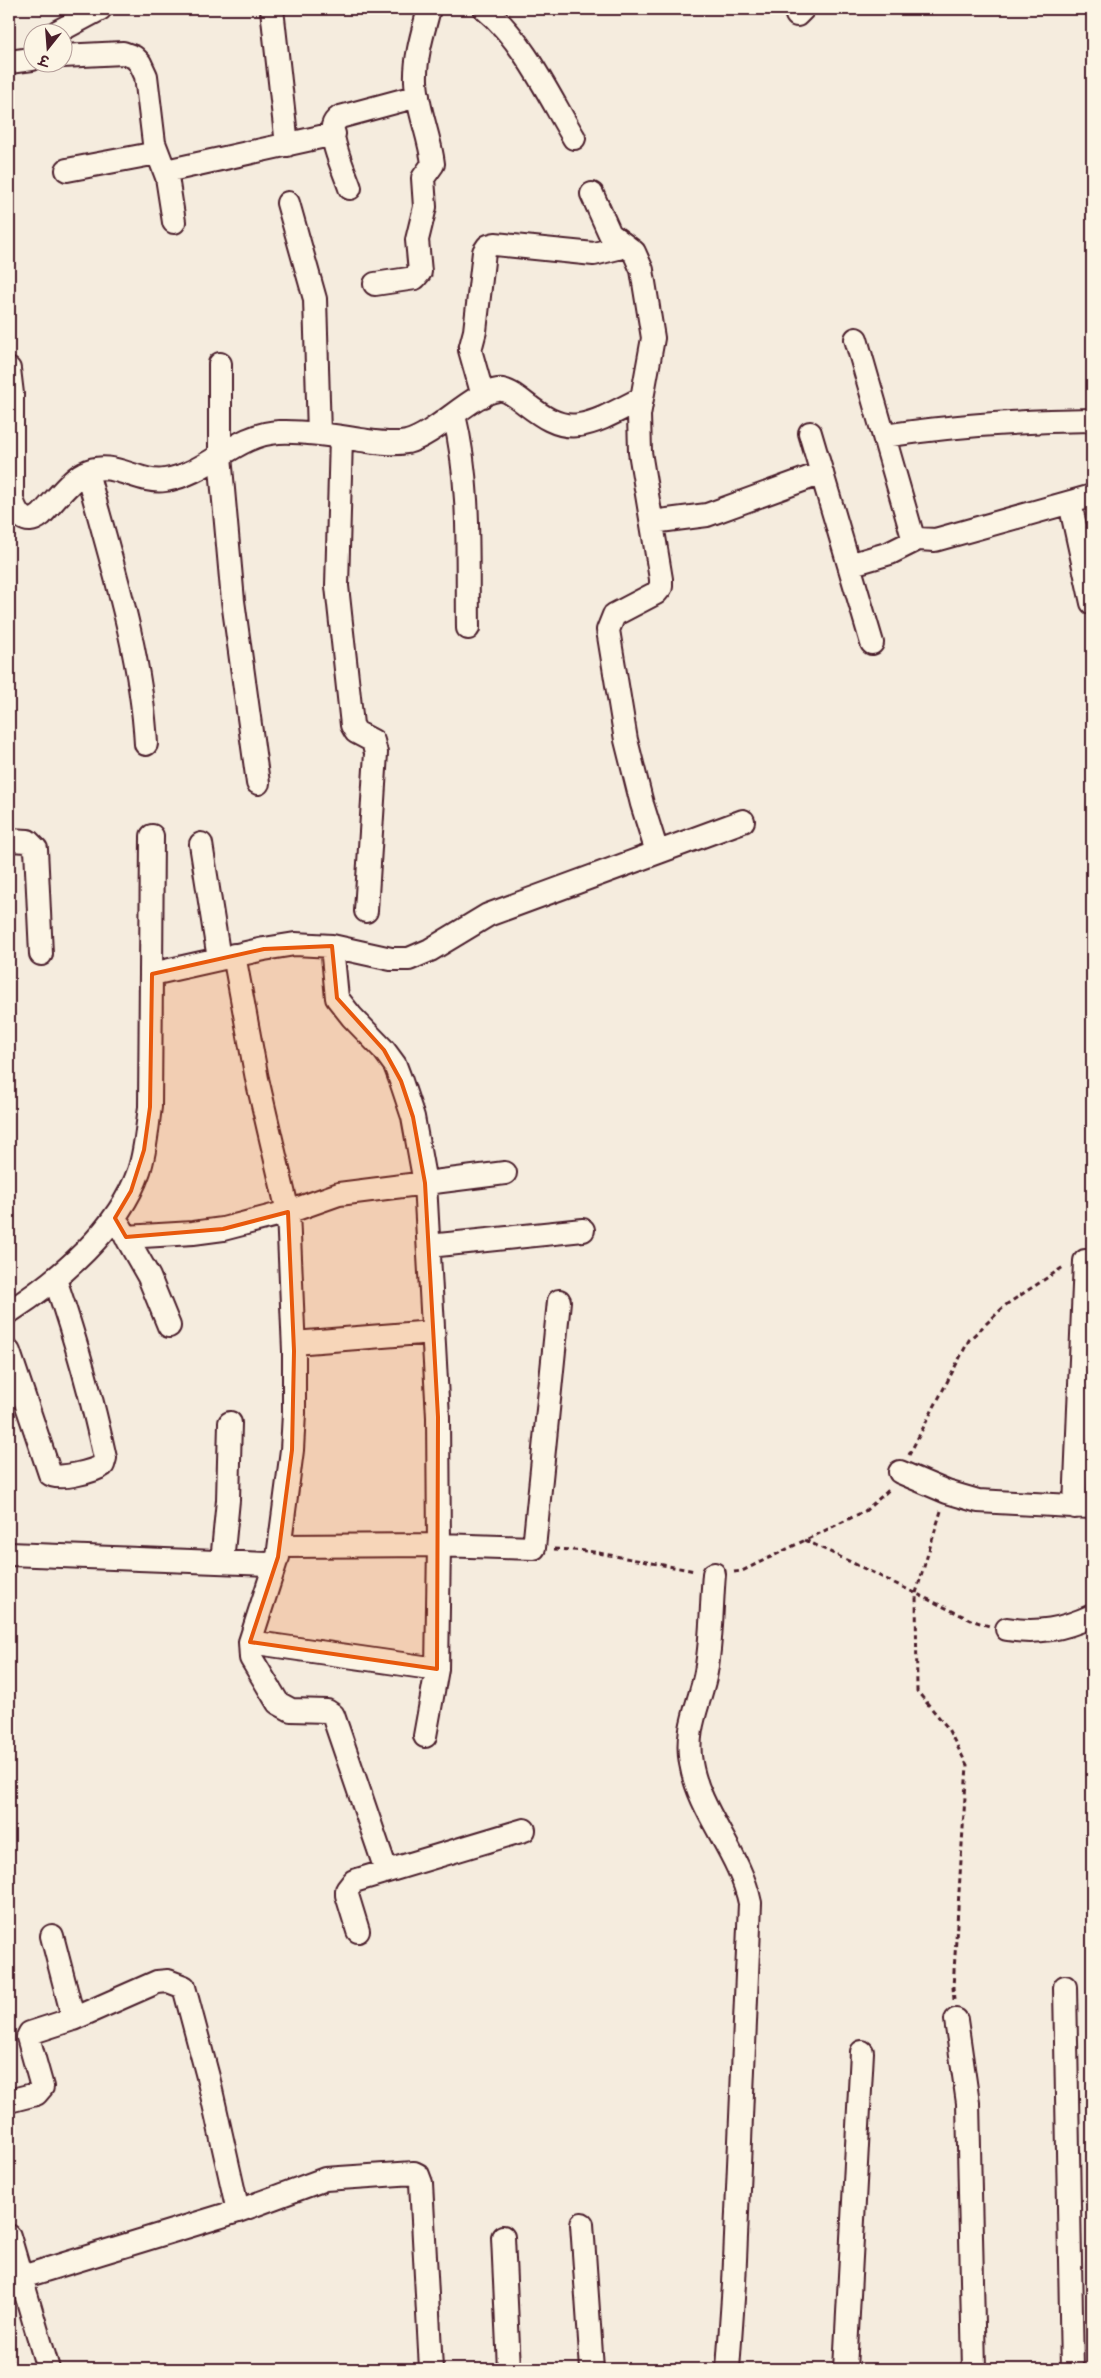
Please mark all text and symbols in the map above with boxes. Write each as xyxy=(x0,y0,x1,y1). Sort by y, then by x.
north arrow xyxy=(22,22,72,72)
text: उ xyxy=(36,50,53,70)

